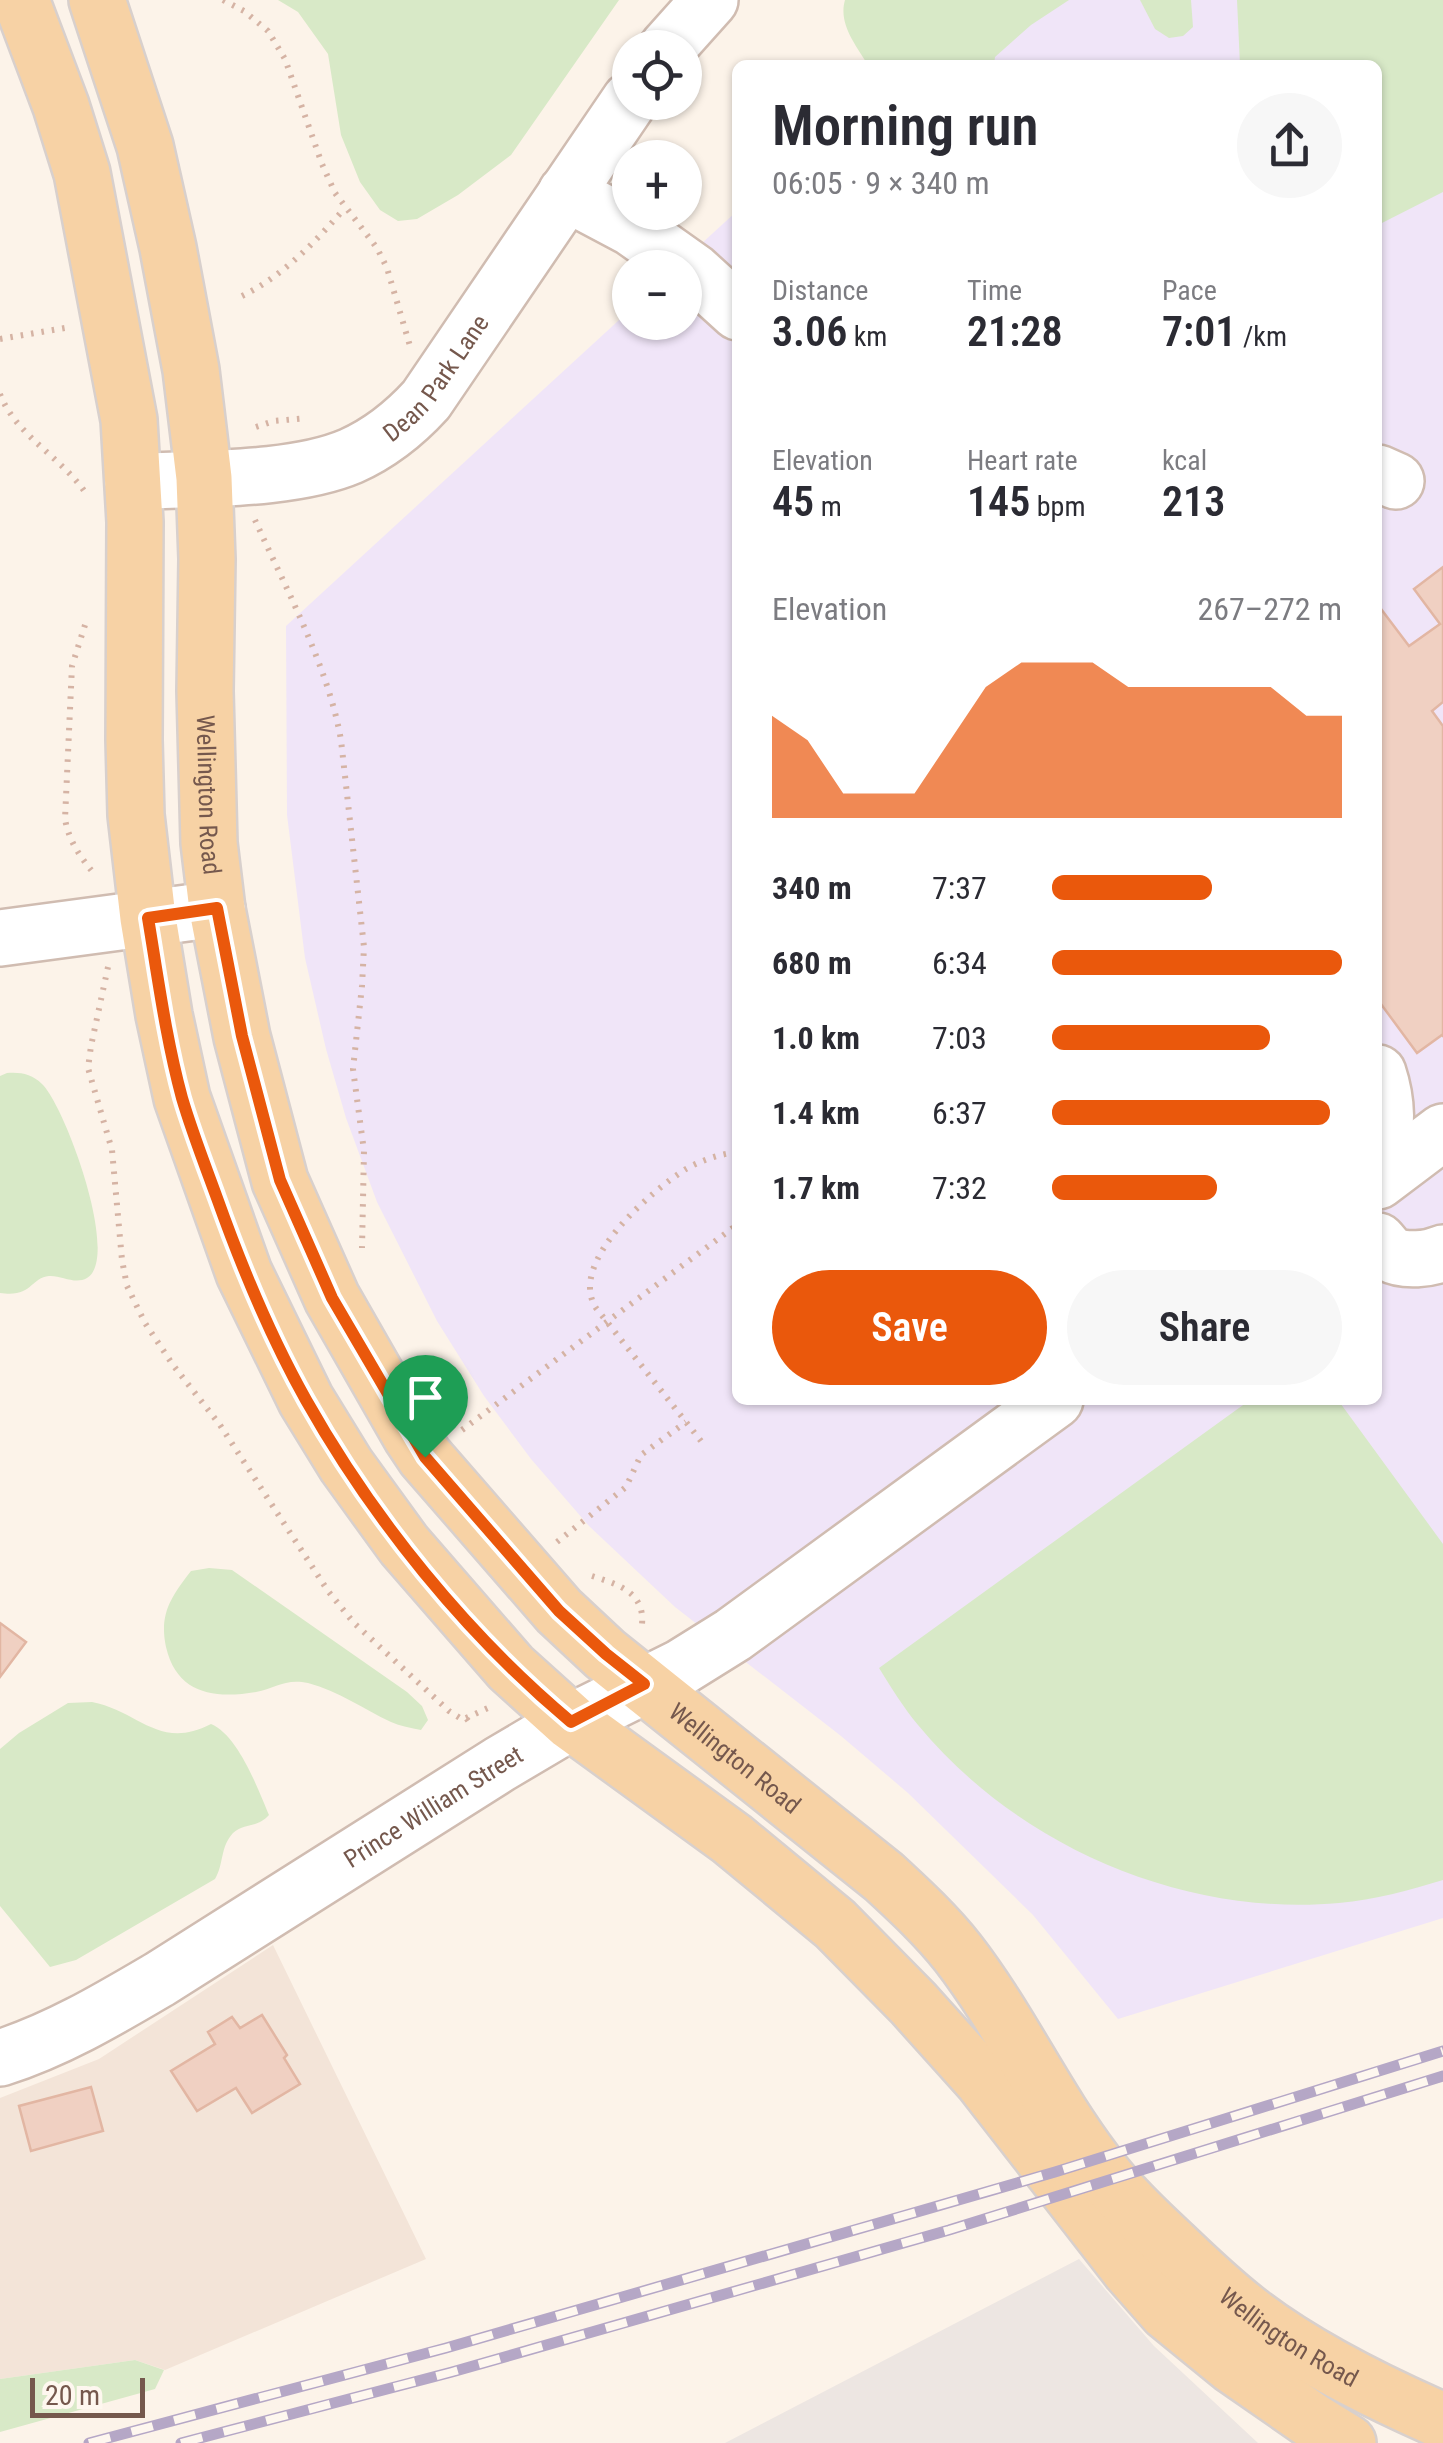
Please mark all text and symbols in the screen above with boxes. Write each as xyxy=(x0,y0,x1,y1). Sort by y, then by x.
map controls xyxy=(612,30,702,340)
button: locate xyxy=(612,30,702,120)
button: share xyxy=(1237,93,1342,198)
text: Morning run xyxy=(772,94,1038,158)
button: + xyxy=(612,140,702,230)
text: 06:05 · 9 × 340 m xyxy=(772,164,990,202)
button: − xyxy=(612,250,702,340)
text: Distance xyxy=(772,274,869,307)
text: Time xyxy=(967,274,1022,307)
text: Pace xyxy=(1162,274,1217,307)
text: 3.06 xyxy=(772,307,847,356)
text: 21:28 xyxy=(967,307,1063,356)
text: 7:01 xyxy=(1162,307,1236,356)
street label: Dean Park Lane xyxy=(378,309,495,448)
text: km xyxy=(847,320,887,353)
text: /km xyxy=(1236,320,1287,353)
text: Elevation xyxy=(772,444,873,477)
text: Heart rate xyxy=(967,444,1078,477)
text: kcal xyxy=(1162,444,1207,477)
text: 45 xyxy=(772,477,814,526)
text: 145 xyxy=(967,477,1030,526)
text: 213 xyxy=(1162,477,1225,526)
text: m xyxy=(814,490,842,523)
text: bpm xyxy=(1030,490,1086,523)
text: Elevation xyxy=(772,590,887,628)
text: 267–272 m xyxy=(1197,590,1342,628)
street label: Wellington Road xyxy=(191,714,227,876)
text: 340 m xyxy=(772,869,852,907)
text: 7:37 xyxy=(932,869,987,907)
text: 680 m xyxy=(772,944,852,982)
text: 6:34 xyxy=(932,944,987,982)
text: 1.0 km xyxy=(772,1019,860,1057)
text: 7:03 xyxy=(932,1019,987,1057)
text: 1.4 km xyxy=(772,1094,860,1132)
text: 6:37 xyxy=(932,1094,987,1132)
text: 1.7 km xyxy=(772,1169,860,1207)
text: 7:32 xyxy=(932,1169,987,1207)
button: Save xyxy=(772,1270,1047,1385)
button: Share xyxy=(1067,1270,1342,1385)
pin xyxy=(383,1355,468,1458)
icon: arrive xyxy=(398,1370,453,1425)
street label: Wellington Road xyxy=(663,1697,806,1820)
street label: Prince William Street xyxy=(339,1740,528,1874)
street label: Wellington Road xyxy=(1213,2282,1363,2393)
scale bar xyxy=(30,2373,145,2418)
text: 20 m xyxy=(45,2379,100,2412)

